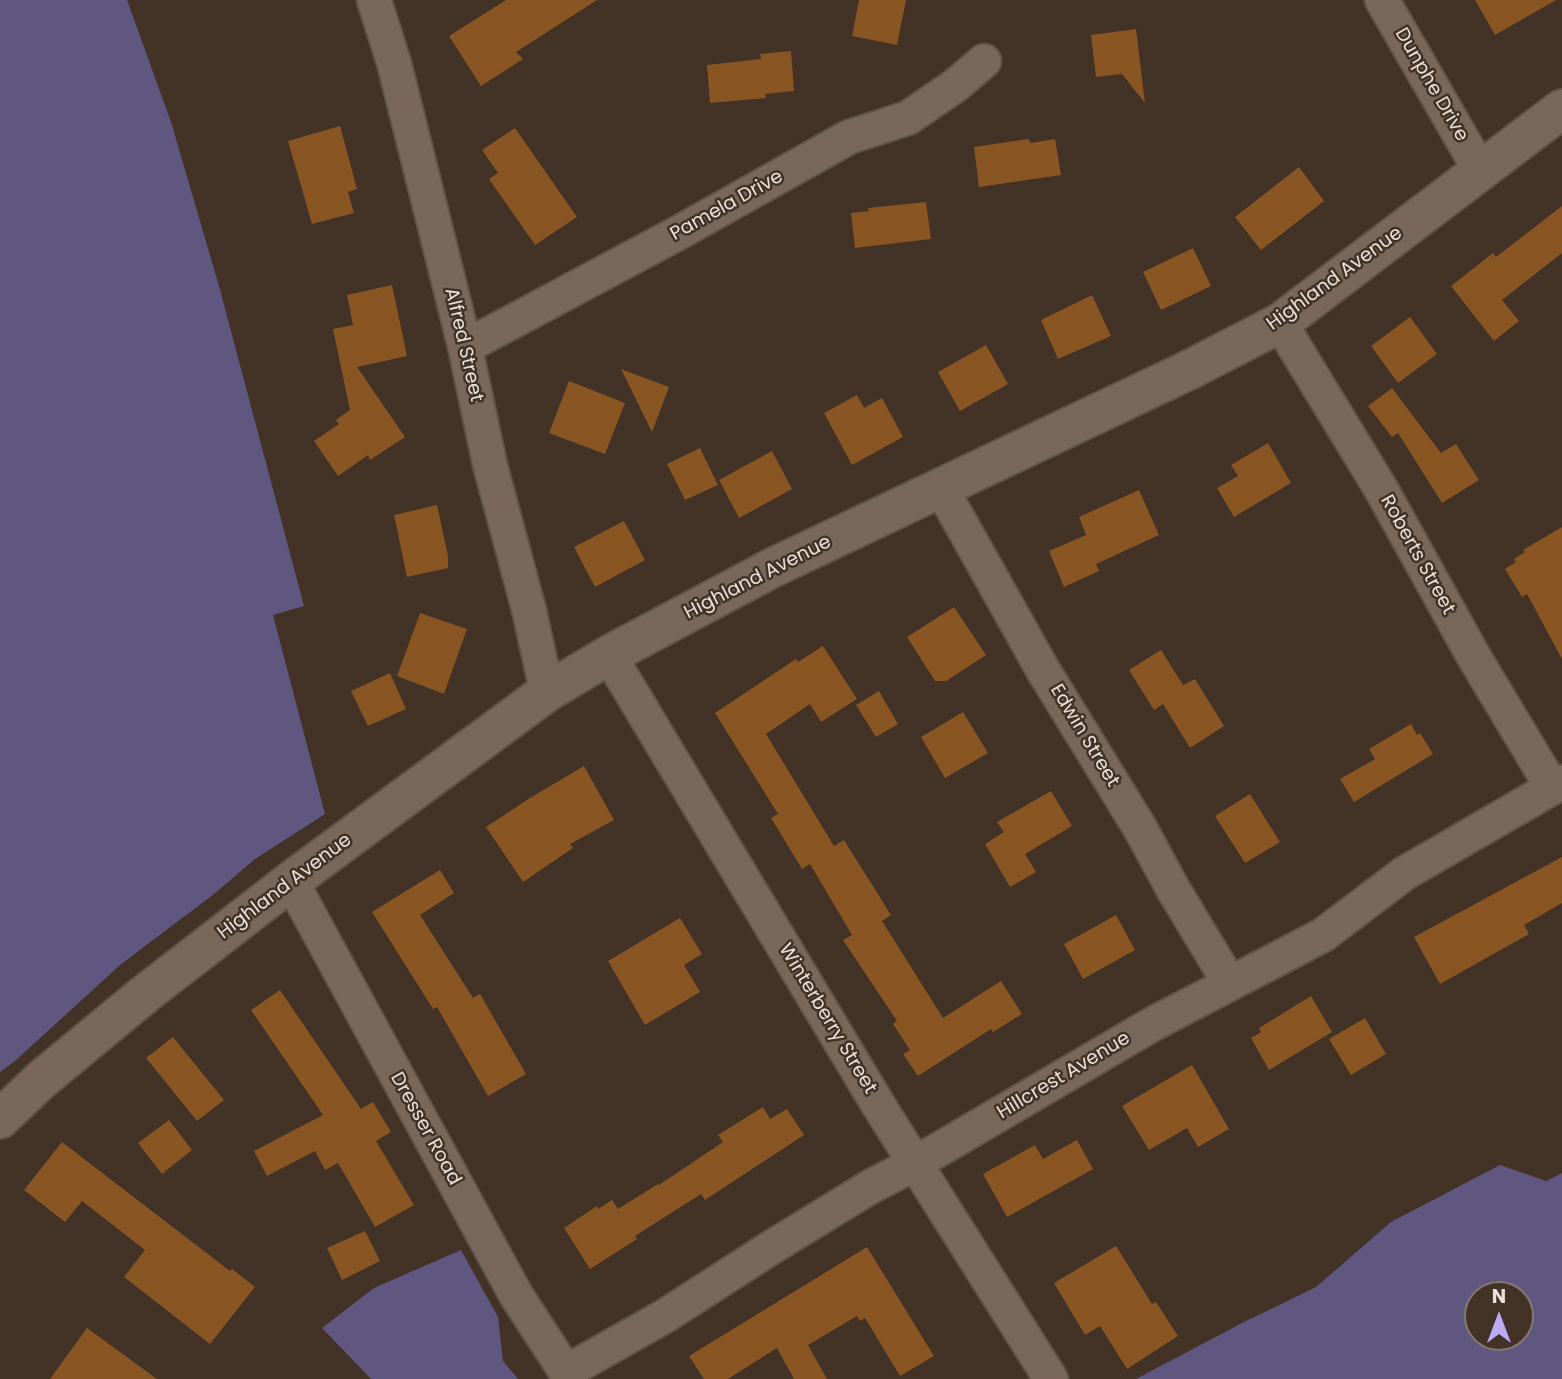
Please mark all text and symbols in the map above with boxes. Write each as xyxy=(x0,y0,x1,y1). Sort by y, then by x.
street label: Dunphe Drive xyxy=(1389,24,1473,146)
street label: Pamela Drive xyxy=(667,166,787,246)
street label: Highland Avenue xyxy=(1263,222,1407,336)
street label: Alfred Street xyxy=(439,286,487,404)
street label: Roberts Street xyxy=(1375,491,1459,619)
street label: Highland Avenue xyxy=(681,531,835,625)
street label: Edwin Street xyxy=(1044,681,1124,791)
street label: Highland Avenue xyxy=(214,829,356,945)
street label: Winterberry Street xyxy=(773,940,881,1098)
street label: Hillcrest Avenue xyxy=(993,1027,1135,1125)
street label: Dresser Road xyxy=(385,1069,465,1189)
north arrow xyxy=(1464,1281,1534,1351)
text: N xyxy=(1492,1283,1506,1310)

